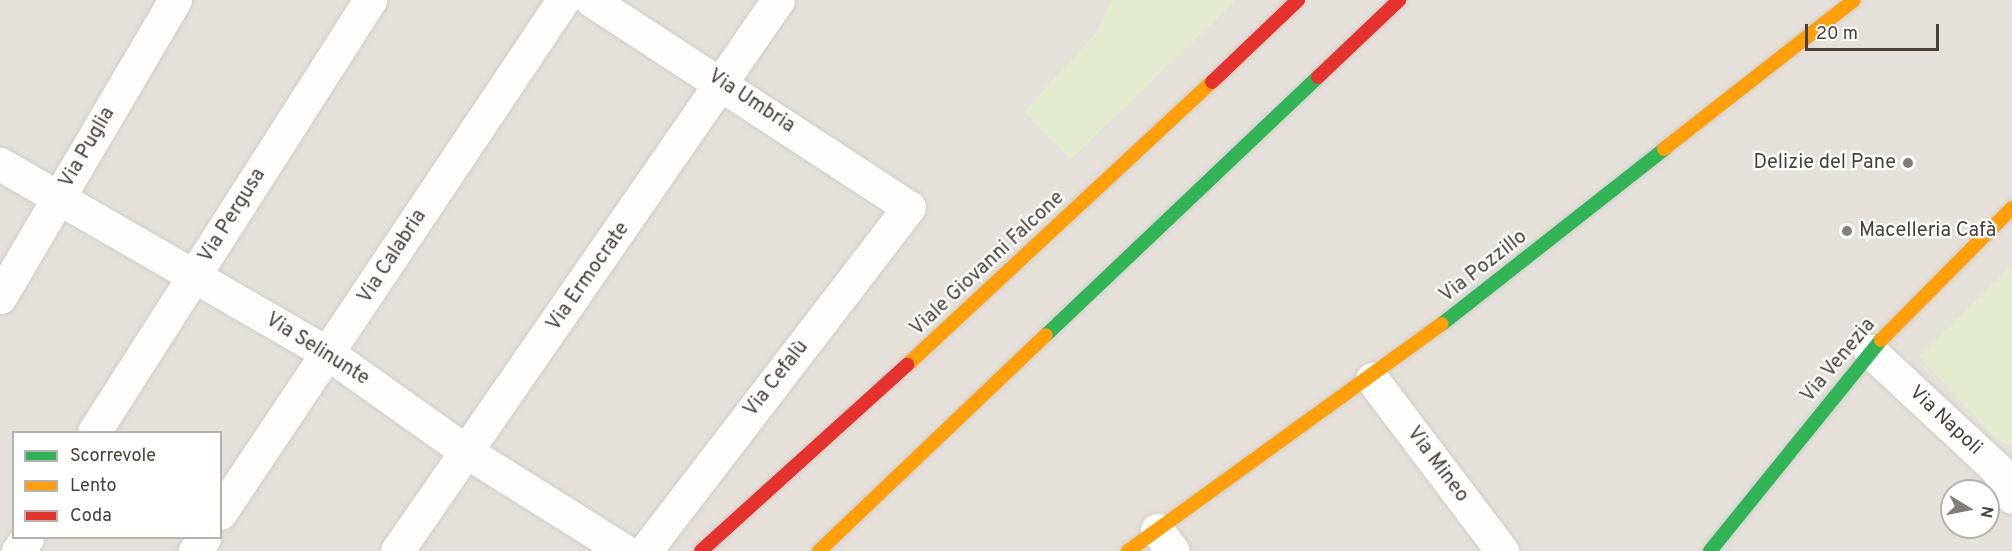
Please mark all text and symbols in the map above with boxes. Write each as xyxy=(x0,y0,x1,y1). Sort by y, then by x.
scale bar xyxy=(1808,12,1942,50)
text: 20 m xyxy=(1816,23,1858,46)
street label: Via Umbria xyxy=(703,65,799,139)
street label: Via Puglia xyxy=(55,104,121,192)
place label: Delizie del Pane xyxy=(1754,151,1896,175)
marker: Delizie del Pane xyxy=(1901,156,1915,170)
street label: Via Pergusa xyxy=(195,164,271,268)
street label: Viale Giovanni Falcone xyxy=(906,187,1070,341)
street label: Via Calabria xyxy=(354,206,432,308)
street label: Via Ermocrate xyxy=(543,218,635,336)
place label: Macelleria Cafà xyxy=(1859,219,1996,243)
marker: Macelleria Cafà xyxy=(1840,224,1854,238)
street label: Via Pozzillo xyxy=(1436,226,1532,308)
street label: Via Selinunte xyxy=(261,309,373,391)
street label: Via Venezia xyxy=(1797,314,1881,408)
street label: Via Cefalù xyxy=(740,336,814,422)
street label: Via Napoli xyxy=(1904,381,1986,461)
street label: Via Mineo xyxy=(1401,423,1473,507)
legend xyxy=(12,431,222,539)
text: Scorrevole xyxy=(70,445,156,468)
text: Lento xyxy=(70,475,116,498)
north arrow xyxy=(1940,479,2000,539)
text: N xyxy=(1975,504,1997,519)
text: Coda xyxy=(70,505,112,528)

